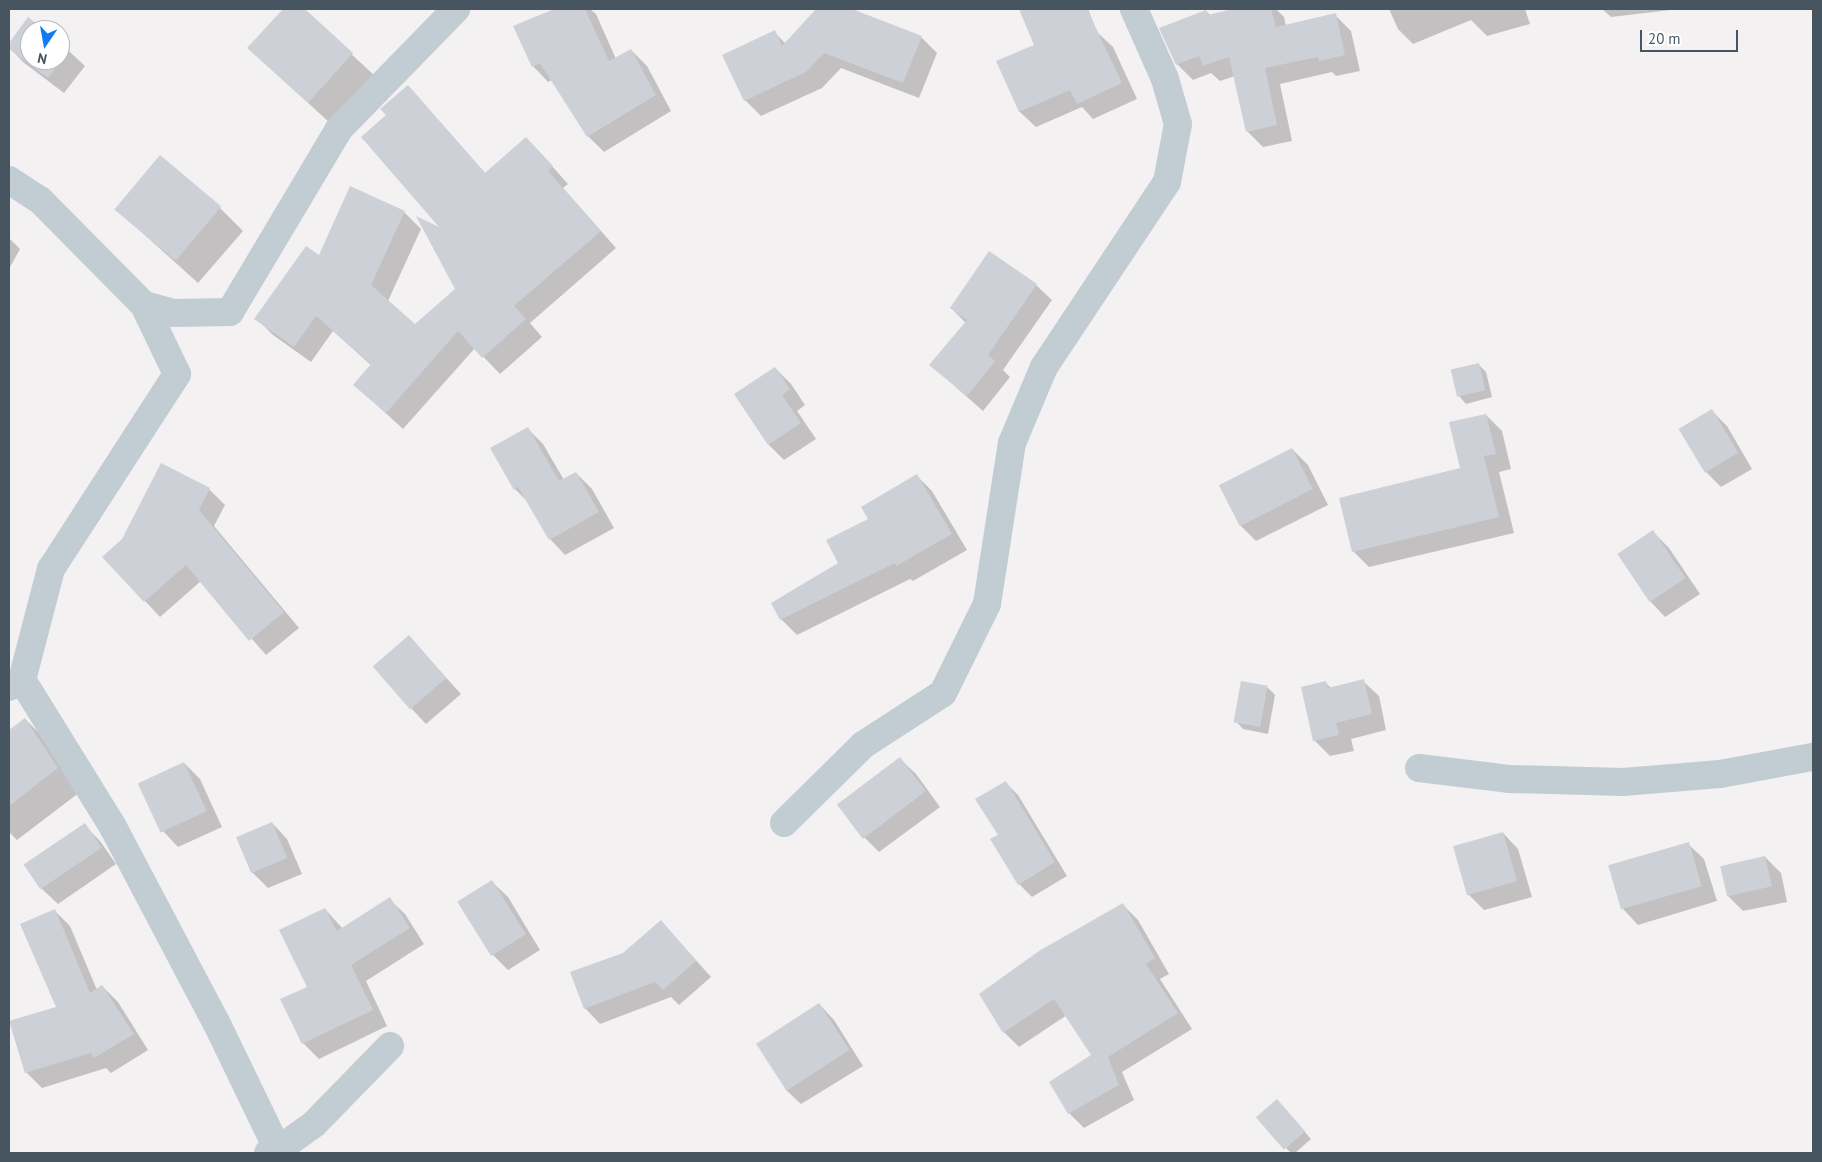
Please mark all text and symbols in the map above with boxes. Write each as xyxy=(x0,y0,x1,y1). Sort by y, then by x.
north arrow xyxy=(20,20,70,70)
scale bar xyxy=(1642,20,1740,52)
text: 20 m xyxy=(1648,29,1681,48)
text: N xyxy=(36,49,48,68)

